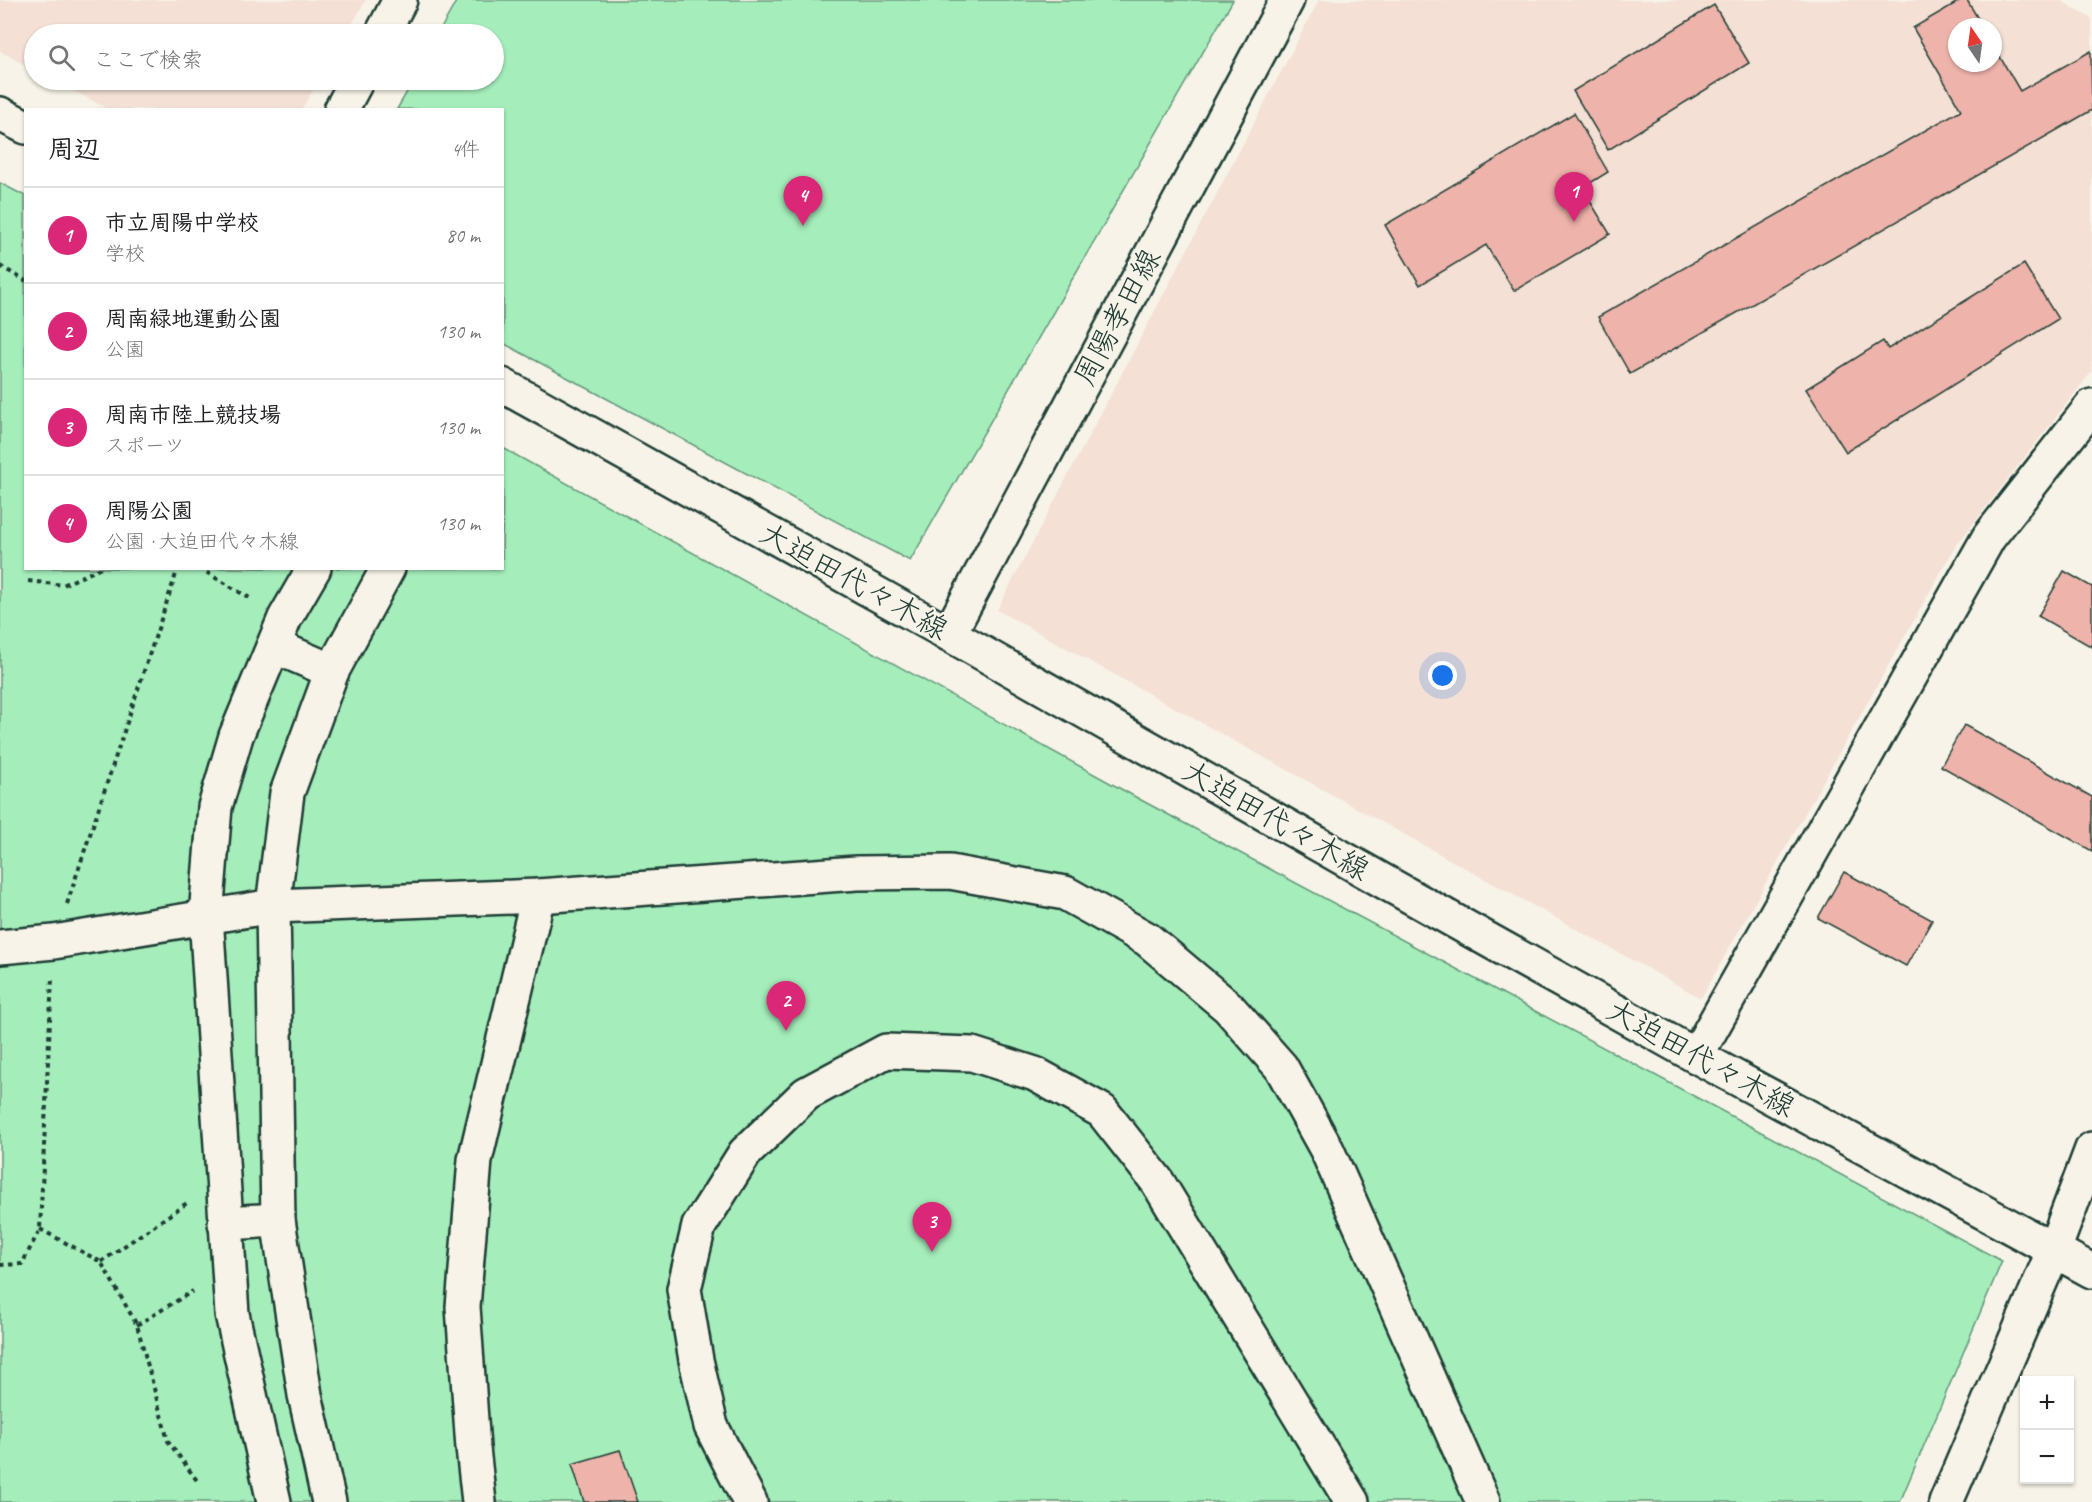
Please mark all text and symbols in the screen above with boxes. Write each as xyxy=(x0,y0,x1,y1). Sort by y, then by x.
north arrow xyxy=(1948,18,2002,72)
search box xyxy=(24,24,504,90)
icon: search xyxy=(45,41,78,74)
text: ここで検索 xyxy=(93,46,203,74)
text: 周辺 xyxy=(48,133,100,166)
text: 4件 xyxy=(451,137,480,162)
pin: 1 xyxy=(1554,172,1594,222)
pin: 4 xyxy=(784,176,822,226)
text: 市立周陽中学校 xyxy=(105,209,259,237)
text: 1 xyxy=(63,223,72,248)
text: 80 m xyxy=(446,223,480,248)
text: 学校 xyxy=(105,241,145,266)
street label: 周陽孝田線 xyxy=(1065,242,1169,392)
text: 周南緑地運動公園 xyxy=(105,305,281,333)
text: 2 xyxy=(63,319,72,344)
text: 130 m xyxy=(437,319,480,344)
text: 公園 xyxy=(105,337,145,362)
text: 周南市陸上競技場 xyxy=(105,401,281,429)
text: 3 xyxy=(63,415,72,440)
text: 130 m xyxy=(437,415,480,440)
text: スポーツ xyxy=(105,433,185,458)
text: 周陽公園 xyxy=(105,497,193,525)
text: 4 xyxy=(63,511,72,536)
text: 130 m xyxy=(437,511,480,536)
street label: 大迫田代々木線 xyxy=(753,513,955,649)
text: 公園 · 大迫田代々木線 xyxy=(105,529,298,554)
your location xyxy=(1428,661,1457,690)
street label: 大迫田代々木線 xyxy=(1176,751,1376,889)
pin: 2 xyxy=(766,982,806,1031)
street label: 大迫田代々木線 xyxy=(1600,990,1802,1126)
pin: 3 xyxy=(912,1202,952,1252)
map controls xyxy=(2020,1376,2074,1484)
button: + xyxy=(2020,1376,2074,1430)
button: − xyxy=(2020,1430,2074,1484)

